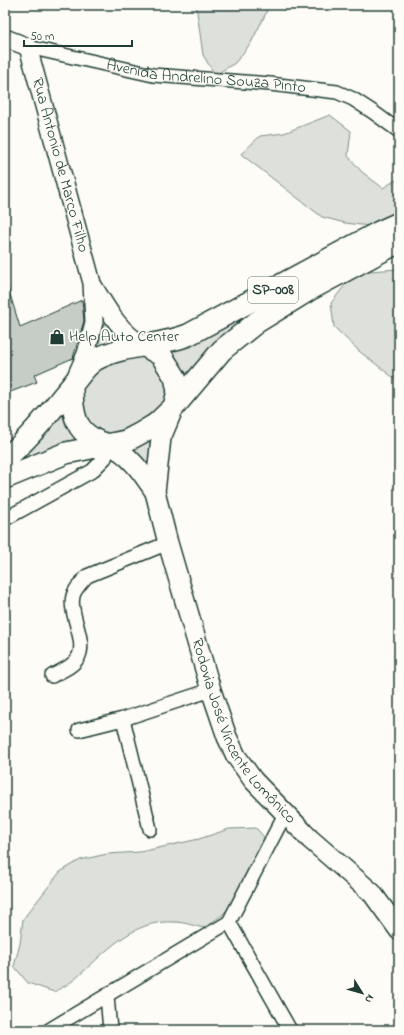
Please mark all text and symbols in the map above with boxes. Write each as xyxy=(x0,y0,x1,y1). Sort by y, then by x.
scale bar xyxy=(24,22,132,48)
text: 50 m xyxy=(30,28,54,46)
street label: Avenida Andrelino Souza Pinto xyxy=(104,53,307,100)
street label: Rua Antonio de Marco Filho xyxy=(25,75,95,255)
road number: SP-008 xyxy=(248,277,298,303)
place label: Help Auto Center xyxy=(69,325,179,349)
shop icon: Help Auto Center xyxy=(48,328,66,346)
street label: Rodovia José Vincente Lomônico xyxy=(185,636,302,830)
north arrow xyxy=(342,973,382,1013)
text: N xyxy=(361,991,378,1006)

